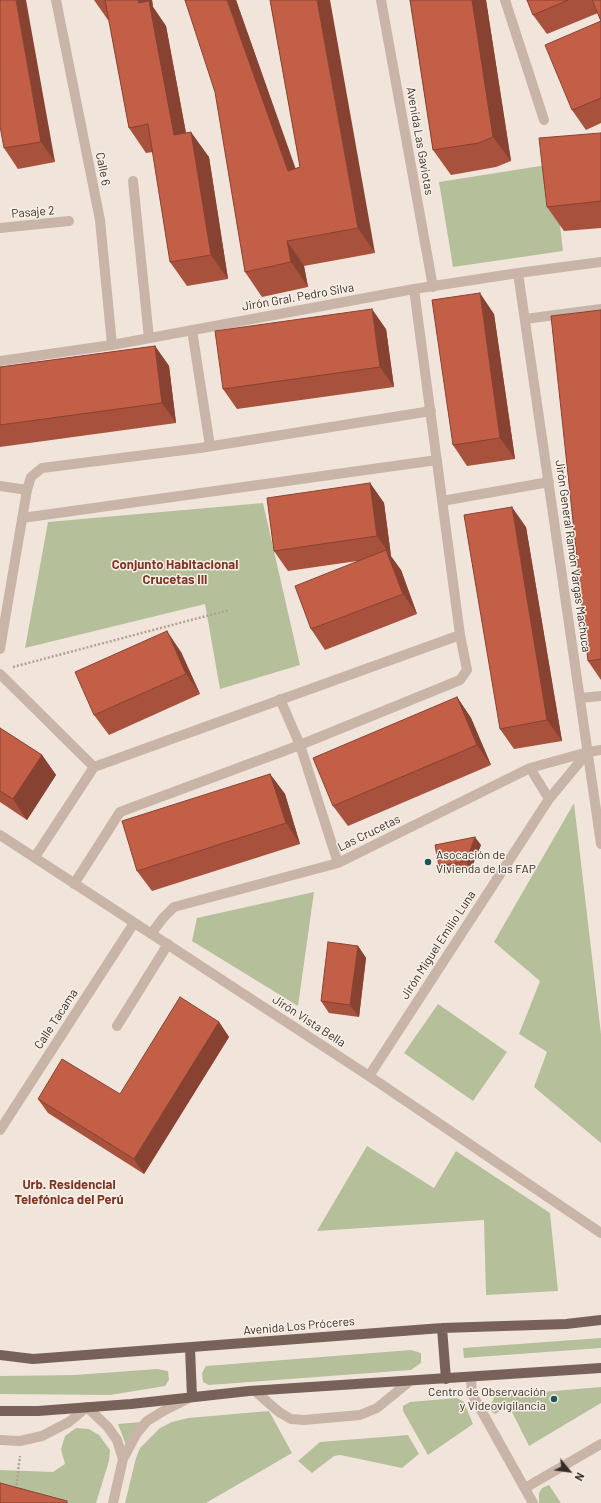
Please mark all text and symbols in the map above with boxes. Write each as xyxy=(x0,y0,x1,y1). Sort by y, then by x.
street label: Avenida Las Gaviotas xyxy=(403,86,437,196)
street label: Calle 6 xyxy=(93,151,113,187)
street label: Pasaje 2 xyxy=(11,203,55,221)
street label: Jirón Gral. Pedro Silva xyxy=(241,280,355,314)
street label: Jirón General Ramón Vargas Machuca xyxy=(552,459,594,653)
district label: Conjunto Habitacional Crucetas III xyxy=(112,557,238,588)
street label: Las Crucetas xyxy=(335,812,403,854)
place label: Asocación de Vivienda de las FAP xyxy=(436,848,536,876)
marker: Asocación de Vivienda de las FAP xyxy=(423,857,433,867)
street label: Jirón Miguel Emilio Luna xyxy=(398,888,478,1002)
street label: Calle Tacama xyxy=(31,986,81,1052)
street label: Jirón Vista Bella xyxy=(270,992,348,1050)
district label: Urb. Residencial Telefónica del Perú xyxy=(14,1177,124,1208)
street label: Avenida Los Próceres xyxy=(243,1314,355,1338)
place label: Centro de Observación y Videovigilancia xyxy=(428,1385,546,1413)
marker: Centro de Observación y Videovigilancia xyxy=(549,1394,559,1404)
north arrow xyxy=(549,1451,589,1491)
text: N xyxy=(572,1471,587,1483)

